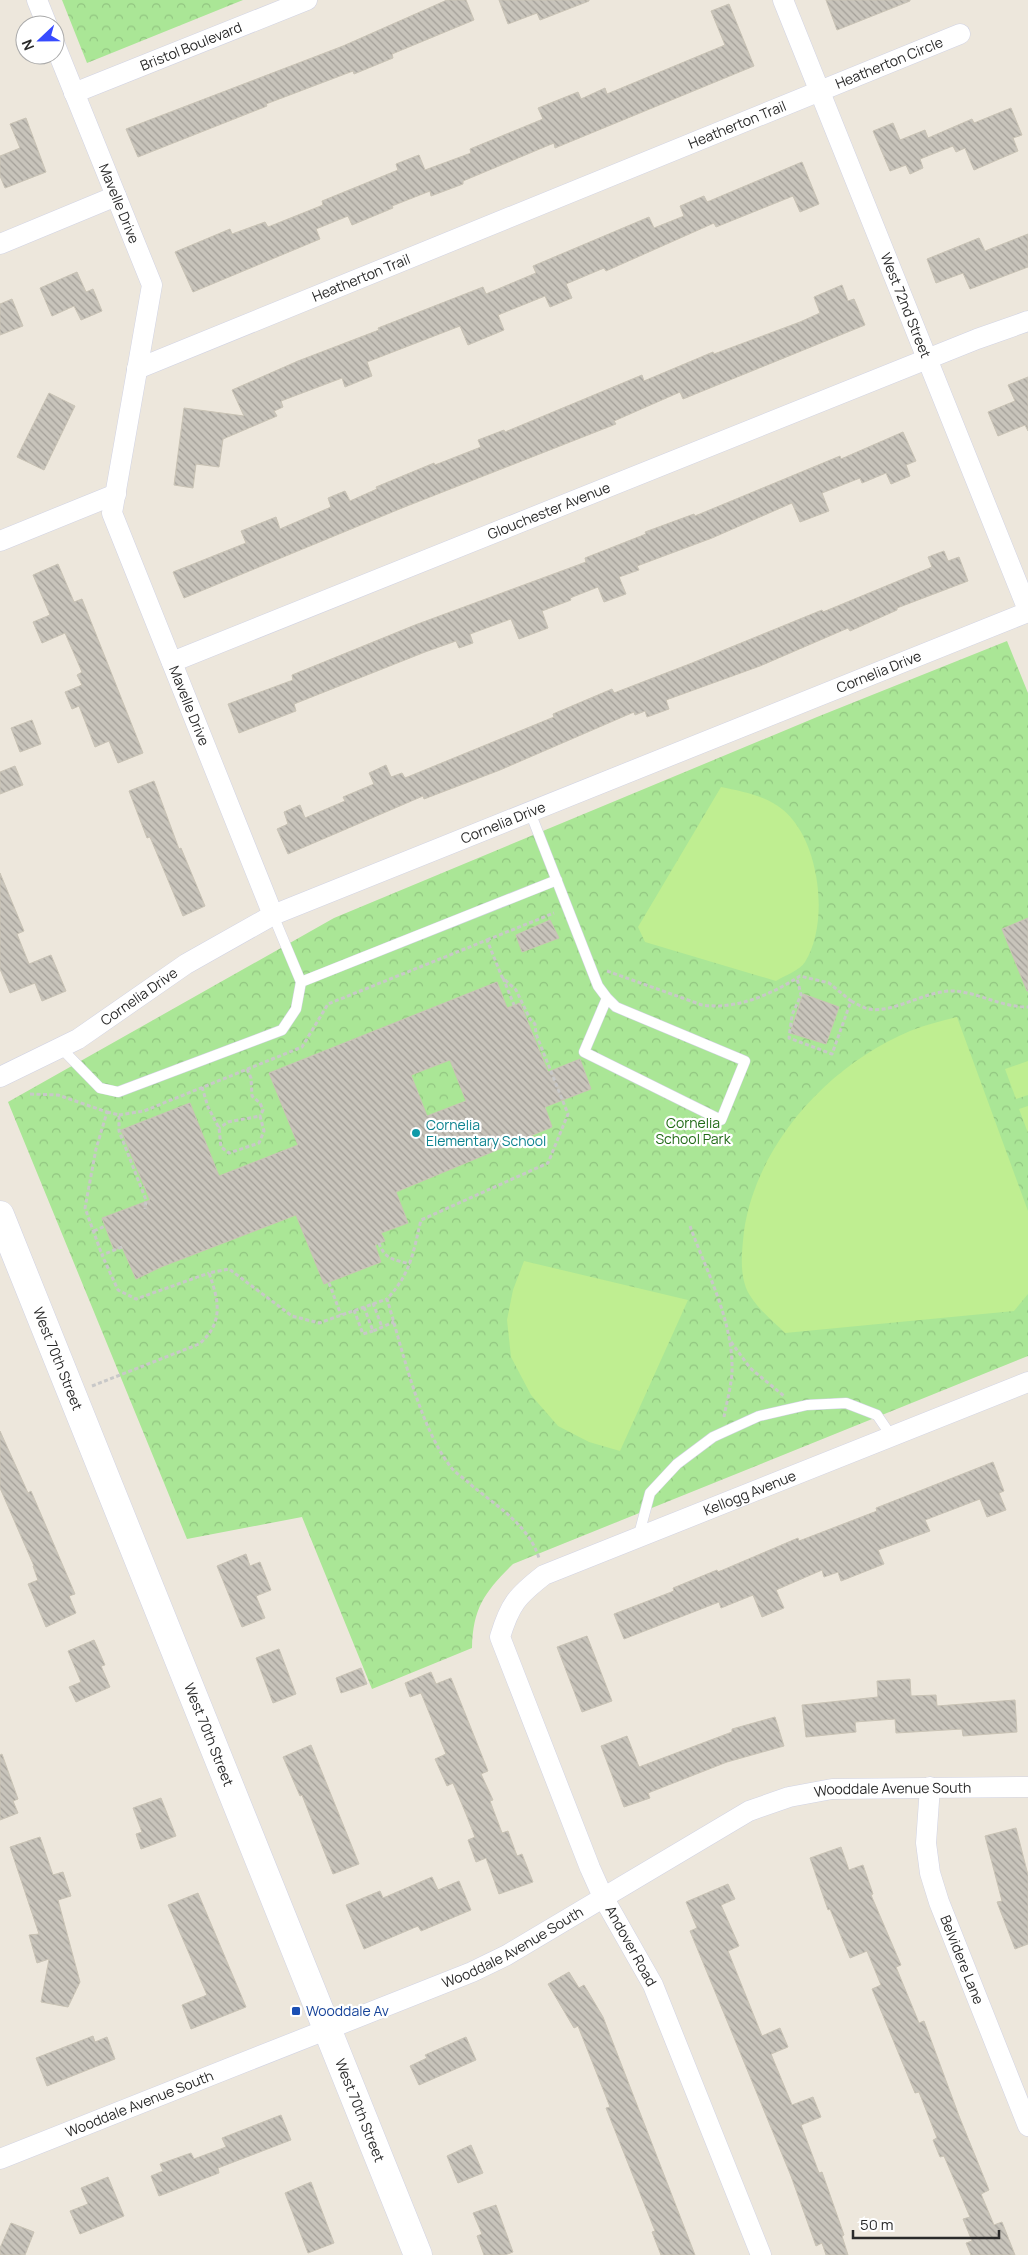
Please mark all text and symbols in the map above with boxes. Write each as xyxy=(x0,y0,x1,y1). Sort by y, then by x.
north arrow xyxy=(15,15,65,65)
street label: Bristol Boulevard xyxy=(137,17,245,75)
street label: Heatherton Circle xyxy=(832,32,946,93)
text: N xyxy=(17,37,38,53)
street label: Heatherton Trail xyxy=(685,96,789,153)
street label: Mavelle Drive xyxy=(95,161,144,246)
street label: Heatherton Trail xyxy=(309,249,413,306)
street label: West 72nd Street xyxy=(876,250,936,361)
street label: Glouchester Avenue xyxy=(484,477,613,544)
street label: Cornelia Drive xyxy=(834,646,924,697)
street label: Mavelle Drive xyxy=(165,663,214,748)
street label: Cornelia Drive xyxy=(458,797,548,848)
street label: Cornelia Drive xyxy=(96,963,181,1030)
park label: Cornelia School Park xyxy=(655,1113,732,1148)
place label: Cornelia Elementary School xyxy=(426,1115,546,1150)
marker: Cornelia Elementary School xyxy=(410,1127,422,1139)
street label: West 70th Street xyxy=(29,1304,88,1413)
street label: Kellogg Avenue xyxy=(700,1466,799,1520)
street label: West 70th Street xyxy=(180,1680,239,1789)
street label: Wooddale Avenue South xyxy=(812,1778,971,1801)
street label: Wooddale Avenue South xyxy=(439,1902,586,1992)
street label: Andover Road xyxy=(601,1902,661,1989)
street label: Belvidere Lane xyxy=(936,1912,989,2007)
place label: Wooddale Av xyxy=(306,2001,389,2020)
marker: Wooddale Av xyxy=(290,2005,302,2017)
street label: West 70th Street xyxy=(331,2056,390,2165)
street label: Wooddale Avenue South xyxy=(63,2065,216,2141)
scale bar xyxy=(853,2208,999,2240)
text: 50 m xyxy=(860,2214,894,2235)

